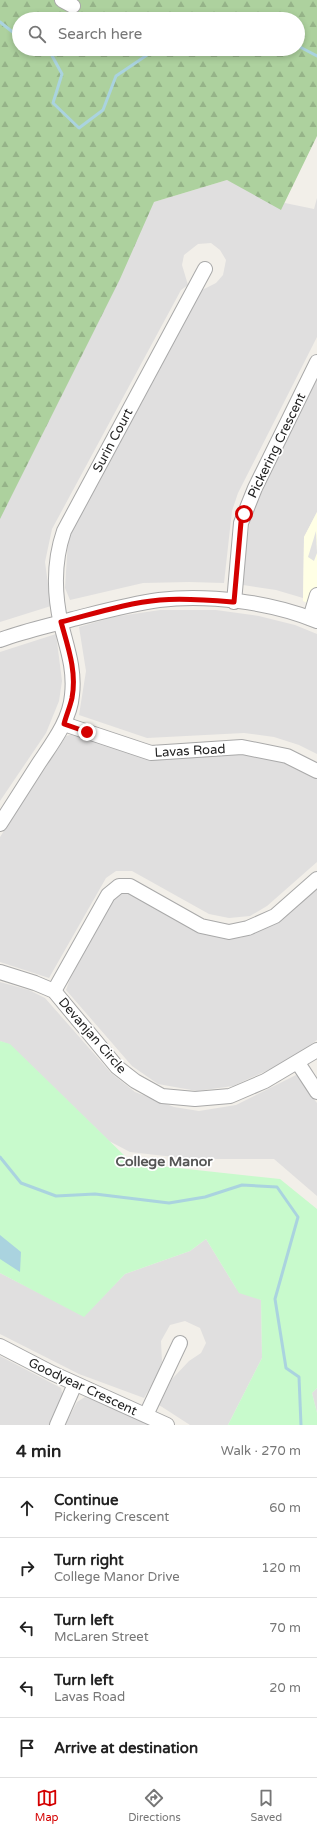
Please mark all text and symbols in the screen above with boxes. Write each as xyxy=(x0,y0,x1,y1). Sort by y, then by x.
search box xyxy=(12,12,305,56)
icon: search xyxy=(26,23,48,45)
text: Search here xyxy=(58,25,142,43)
street label: Pickering Crescent xyxy=(244,390,309,501)
street label: Surin Court xyxy=(89,406,136,475)
route start xyxy=(235,505,253,523)
route end xyxy=(78,723,96,741)
street label: Lavas Road xyxy=(154,741,226,761)
street label: Devanjan Circle xyxy=(55,994,130,1077)
district label: College Manor xyxy=(115,1153,213,1170)
street label: Goodyear Crescent xyxy=(26,1355,139,1419)
text: 4 min xyxy=(16,1441,61,1462)
text: Walk · 270 m xyxy=(221,1443,301,1459)
text: Continue xyxy=(54,1491,118,1509)
icon: ahead xyxy=(16,1497,38,1519)
text: 60 m xyxy=(269,1500,301,1516)
text: Pickering Crescent xyxy=(54,1509,169,1525)
text: Turn right xyxy=(54,1551,124,1569)
icon: right xyxy=(16,1557,38,1579)
text: 120 m xyxy=(261,1560,301,1576)
text: College Manor Drive xyxy=(54,1569,180,1585)
text: Turn left xyxy=(54,1611,114,1629)
icon: left xyxy=(16,1617,38,1639)
text: 70 m xyxy=(269,1620,301,1636)
text: McLaren Street xyxy=(54,1629,149,1645)
text: Turn left xyxy=(54,1671,114,1689)
icon: left xyxy=(16,1677,38,1699)
text: 20 m xyxy=(269,1680,301,1696)
text: Lavas Road xyxy=(54,1689,125,1705)
icon: arrive xyxy=(16,1737,38,1759)
text: Arrive at destination xyxy=(54,1739,198,1757)
tab: Map xyxy=(35,1787,59,1824)
tab: Directions xyxy=(128,1787,181,1824)
tab: Saved xyxy=(250,1787,282,1824)

